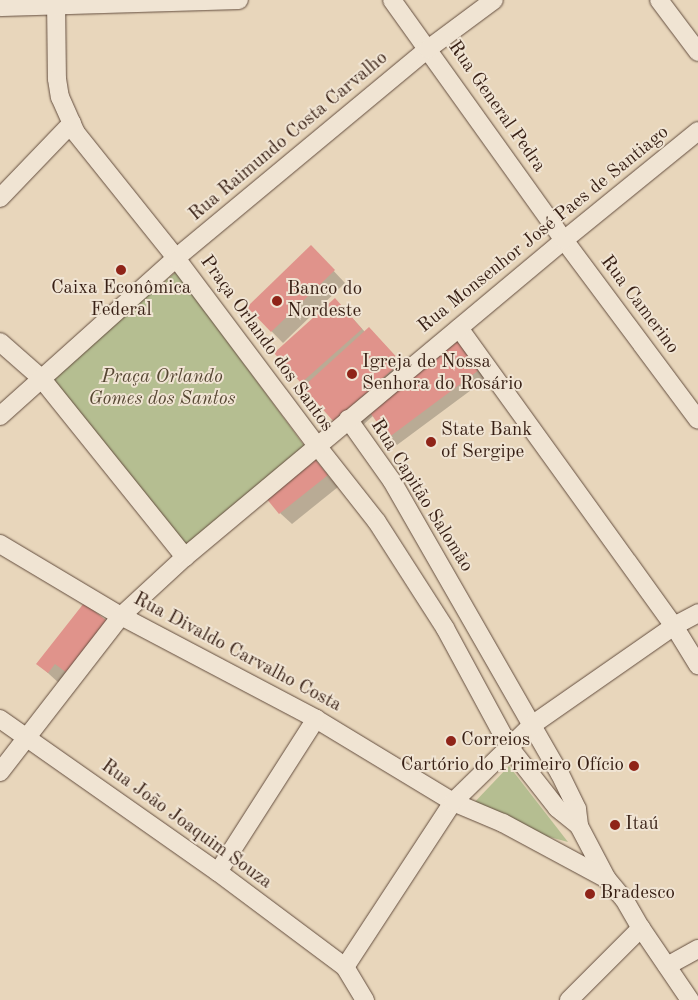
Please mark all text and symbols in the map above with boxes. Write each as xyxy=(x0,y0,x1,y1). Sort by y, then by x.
street label: Rua General Pedra xyxy=(442,37,550,177)
street label: Rua Raimundo Costa Carvalho xyxy=(185,47,393,227)
street label: Rua Monsenhor José Paes de Santiago xyxy=(414,122,674,338)
street label: Praça Orlando dos Santos xyxy=(194,251,338,437)
street label: Rua Camerino xyxy=(595,251,683,359)
marker: Caixa Econômica Federal xyxy=(115,264,127,276)
place label: Caixa Econômica Federal xyxy=(51,278,191,322)
place label: Banco do Nordeste xyxy=(287,279,362,323)
marker: Banco do Nordeste xyxy=(271,295,283,307)
place label: Igreja de Nossa Senhora do Rosário xyxy=(362,352,523,396)
park label: Praça Orlando Gomes dos Santos xyxy=(88,367,236,411)
marker: Igreja de Nossa Senhora do Rosário xyxy=(346,368,358,380)
street label: Rua Capitão Salomão xyxy=(365,415,477,577)
place label: State Bank of Sergipe xyxy=(441,420,532,464)
marker: State Bank of Sergipe xyxy=(425,436,437,448)
street label: Rua Divaldo Carvalho Costa xyxy=(129,588,345,718)
place label: Correios xyxy=(461,730,530,752)
marker: Correios xyxy=(445,735,457,747)
street label: Rua João Joaquim Souza xyxy=(96,755,276,895)
place label: Cartório do Primeiro Ofício xyxy=(401,755,624,777)
marker: Cartório do Primeiro Ofício xyxy=(628,760,640,772)
place label: Itaú xyxy=(625,814,659,836)
marker: Itaú xyxy=(609,819,621,831)
place label: Bradesco xyxy=(600,883,675,905)
marker: Bradesco xyxy=(584,888,596,900)

